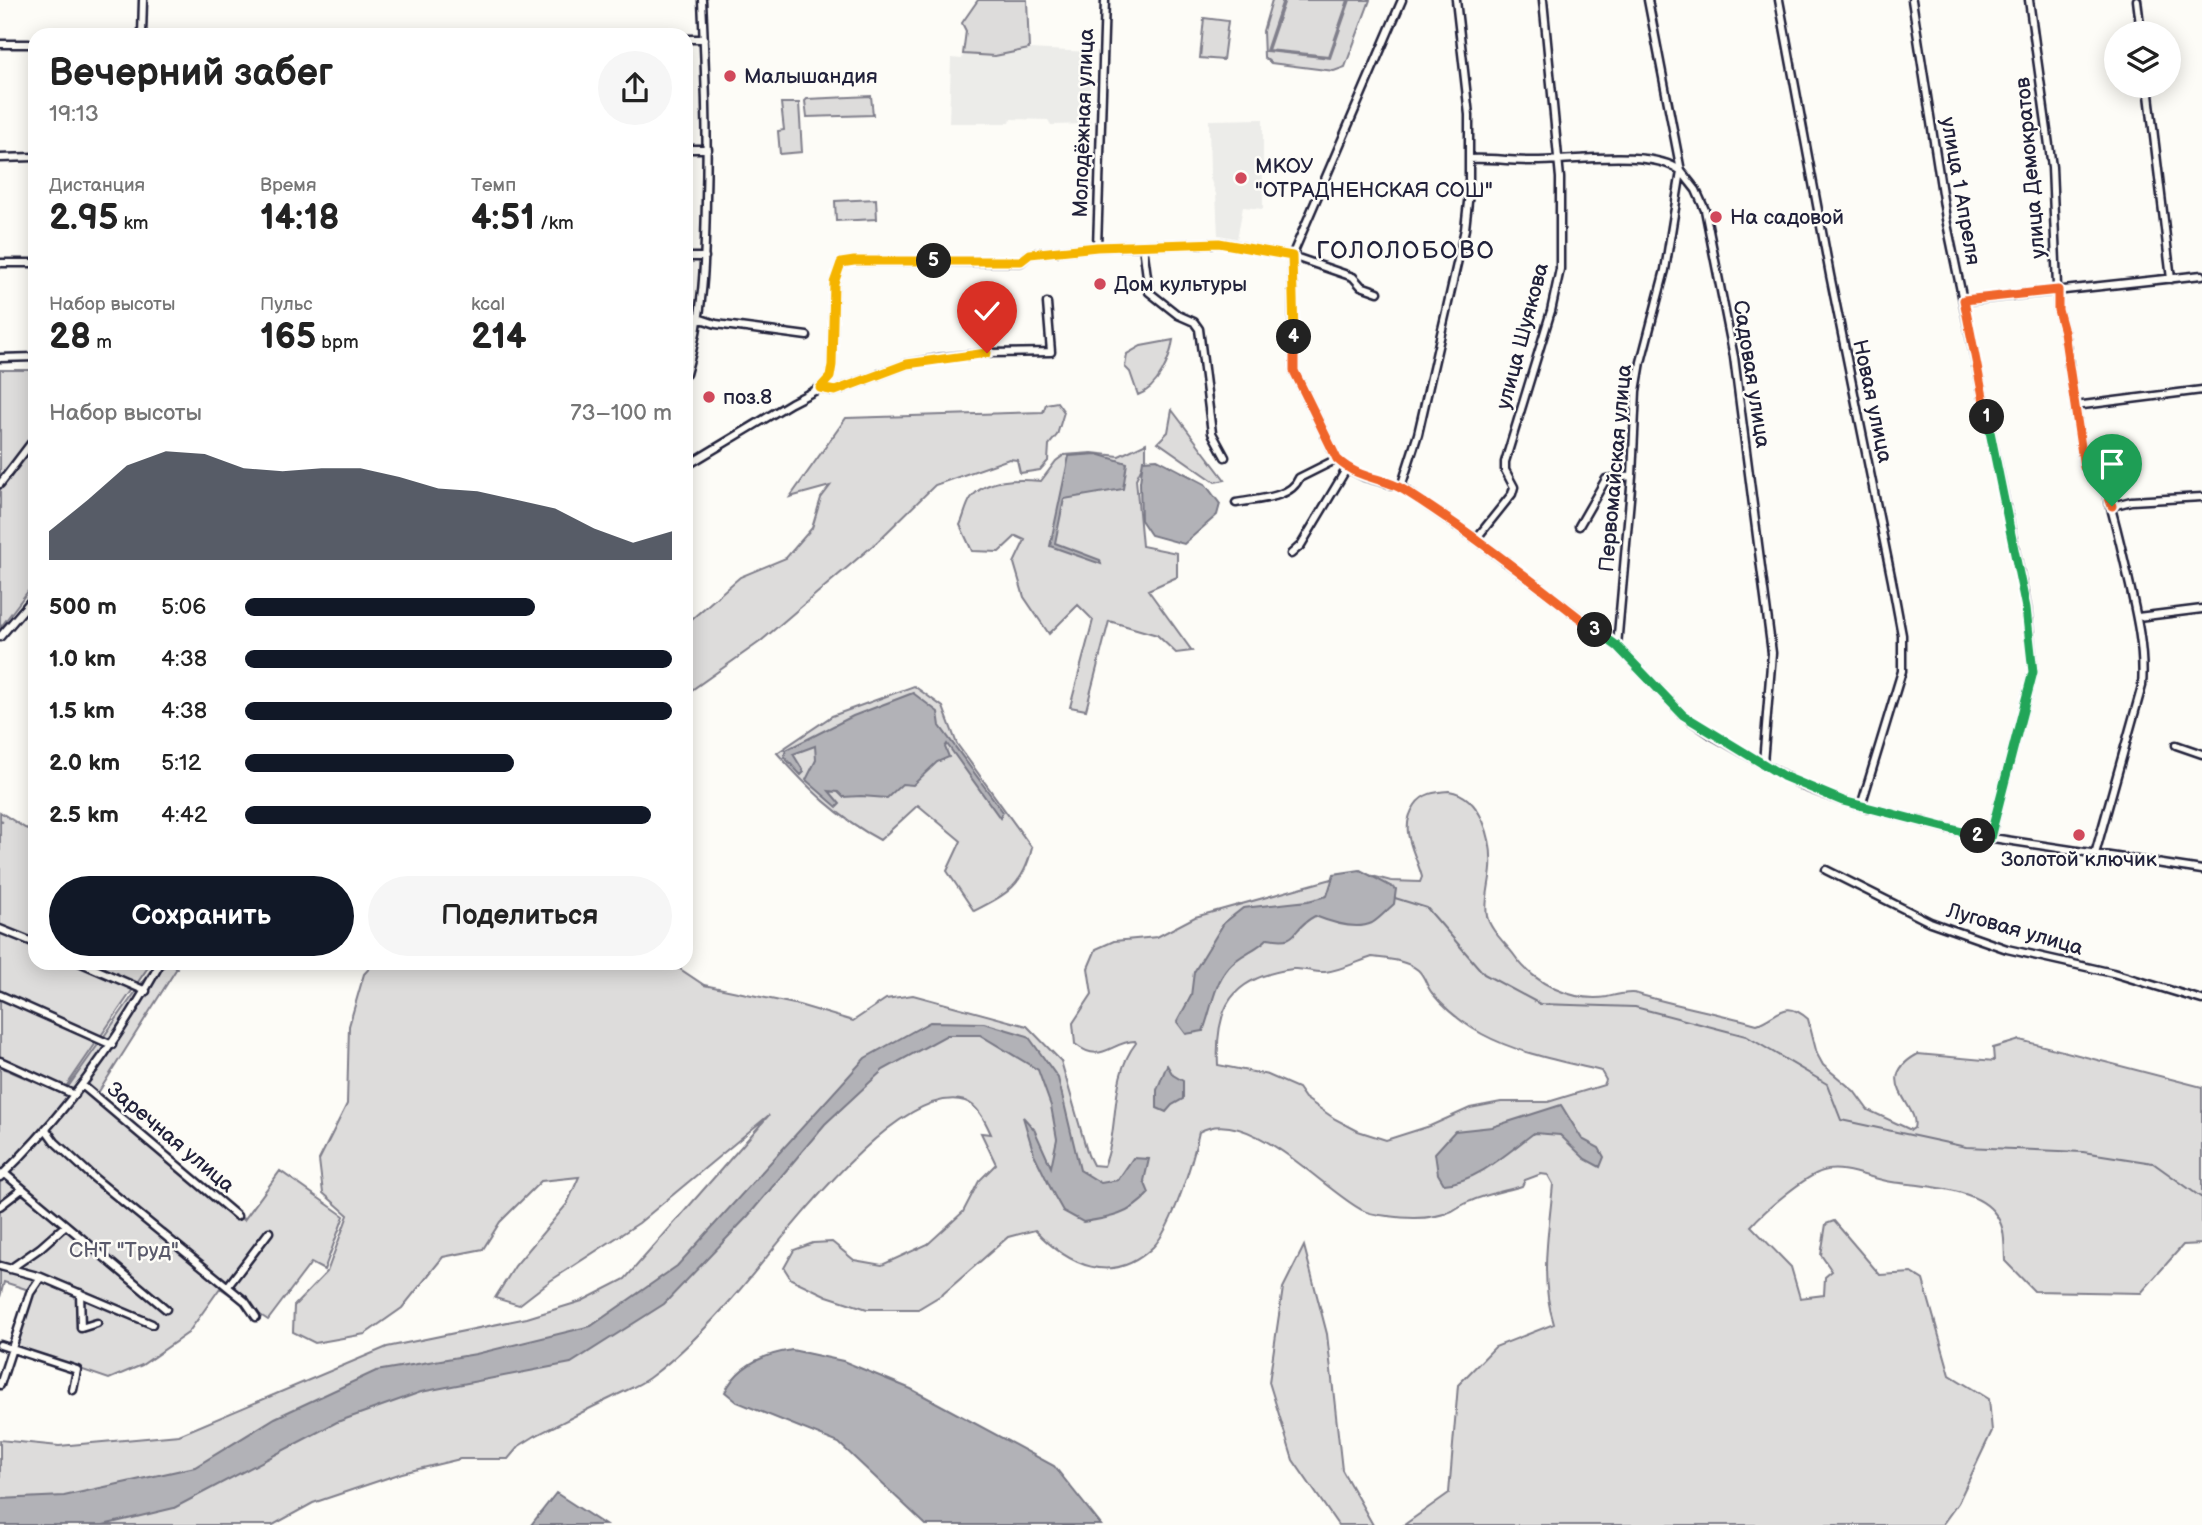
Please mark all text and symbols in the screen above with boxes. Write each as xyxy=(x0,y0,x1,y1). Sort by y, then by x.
map controls xyxy=(2104,21,2181,98)
button: layers xyxy=(2104,21,2181,98)
street label: Молодёжная улица xyxy=(1068,27,1099,218)
text: Вечерний забег xyxy=(49,51,333,96)
button: share xyxy=(598,51,672,125)
place label: Малышандия xyxy=(744,64,878,89)
marker: Малышандия xyxy=(722,68,738,84)
street label: улица Демократов xyxy=(2010,76,2051,260)
text: 19:13 xyxy=(49,100,99,128)
street label: улица 1 Апреля xyxy=(1935,115,1986,267)
place label: МКОУ "ОТРАДНЕНСКАЯ СОШ" xyxy=(1255,154,1493,203)
marker: МКОУ "ОТРАДНЕНСКАЯ СОШ" xyxy=(1233,170,1249,186)
text: Дистанция xyxy=(49,174,145,197)
text: Время xyxy=(260,174,316,197)
text: Темп xyxy=(471,174,516,197)
text: 2.95 xyxy=(49,197,118,240)
text: 14:18 xyxy=(260,197,340,240)
text: 4:51 xyxy=(471,197,535,240)
place label: На садовой xyxy=(1730,205,1844,230)
marker: На садовой xyxy=(1708,209,1724,225)
text: km xyxy=(118,212,149,235)
text: /km xyxy=(535,212,574,235)
district label: ГОЛОЛОБОВО xyxy=(1316,236,1496,265)
pin: 5 xyxy=(916,244,951,278)
text: 5 xyxy=(928,249,939,272)
street label: улица Шуякова xyxy=(1491,260,1554,412)
place label: Дом культуры xyxy=(1114,272,1247,297)
marker: Дом культуры xyxy=(1092,276,1108,292)
pin xyxy=(957,281,1017,353)
icon: check xyxy=(968,292,1006,330)
text: Набор высоты xyxy=(49,293,175,316)
text: Пульс xyxy=(260,293,313,316)
text: kcal xyxy=(471,293,505,316)
street label: Садовая улица xyxy=(1727,298,1776,450)
text: 28 xyxy=(49,316,91,359)
text: 165 xyxy=(260,316,316,359)
text: 214 xyxy=(471,316,527,359)
pin: 4 xyxy=(1276,320,1312,354)
text: 4 xyxy=(1288,325,1299,348)
text: m xyxy=(91,331,112,354)
text: bpm xyxy=(316,331,359,354)
street label: Новая улица xyxy=(1847,337,1898,466)
street label: Первомайская улица xyxy=(1594,363,1637,573)
place label: поз.8 xyxy=(723,385,772,410)
marker: поз.8 xyxy=(701,389,717,405)
text: Набор высоты xyxy=(49,399,202,427)
text: 73–100 m xyxy=(570,399,672,427)
pin: 1 xyxy=(1969,400,2004,434)
text: 1 xyxy=(1983,405,1991,428)
pin xyxy=(2082,434,2142,506)
icon: arrive xyxy=(2093,445,2131,483)
text: 500 m xyxy=(49,593,117,621)
text: 5:06 xyxy=(161,593,206,621)
pin: 3 xyxy=(1578,612,1612,648)
text: 3 xyxy=(1589,618,1600,641)
text: 1.0 km xyxy=(49,645,116,673)
text: 4:38 xyxy=(161,645,207,673)
text: 1.5 km xyxy=(49,697,115,725)
text: 4:38 xyxy=(161,697,207,725)
text: 2.0 km xyxy=(49,749,120,777)
text: 5:12 xyxy=(161,749,201,777)
text: 2.5 km xyxy=(49,801,119,829)
text: 4:42 xyxy=(161,801,207,829)
pin: 2 xyxy=(1960,818,1996,854)
text: 2 xyxy=(1972,824,1983,847)
marker: Золотой ключик xyxy=(2071,827,2087,843)
place label: Золотой ключик xyxy=(2001,847,2157,872)
button: Сохранить xyxy=(49,876,354,956)
button: Поделиться xyxy=(368,876,672,956)
street label: Луговая улица xyxy=(1943,898,2086,961)
street label: Заречная улица xyxy=(102,1077,240,1198)
park label: СНТ "Труд" xyxy=(69,1238,179,1263)

